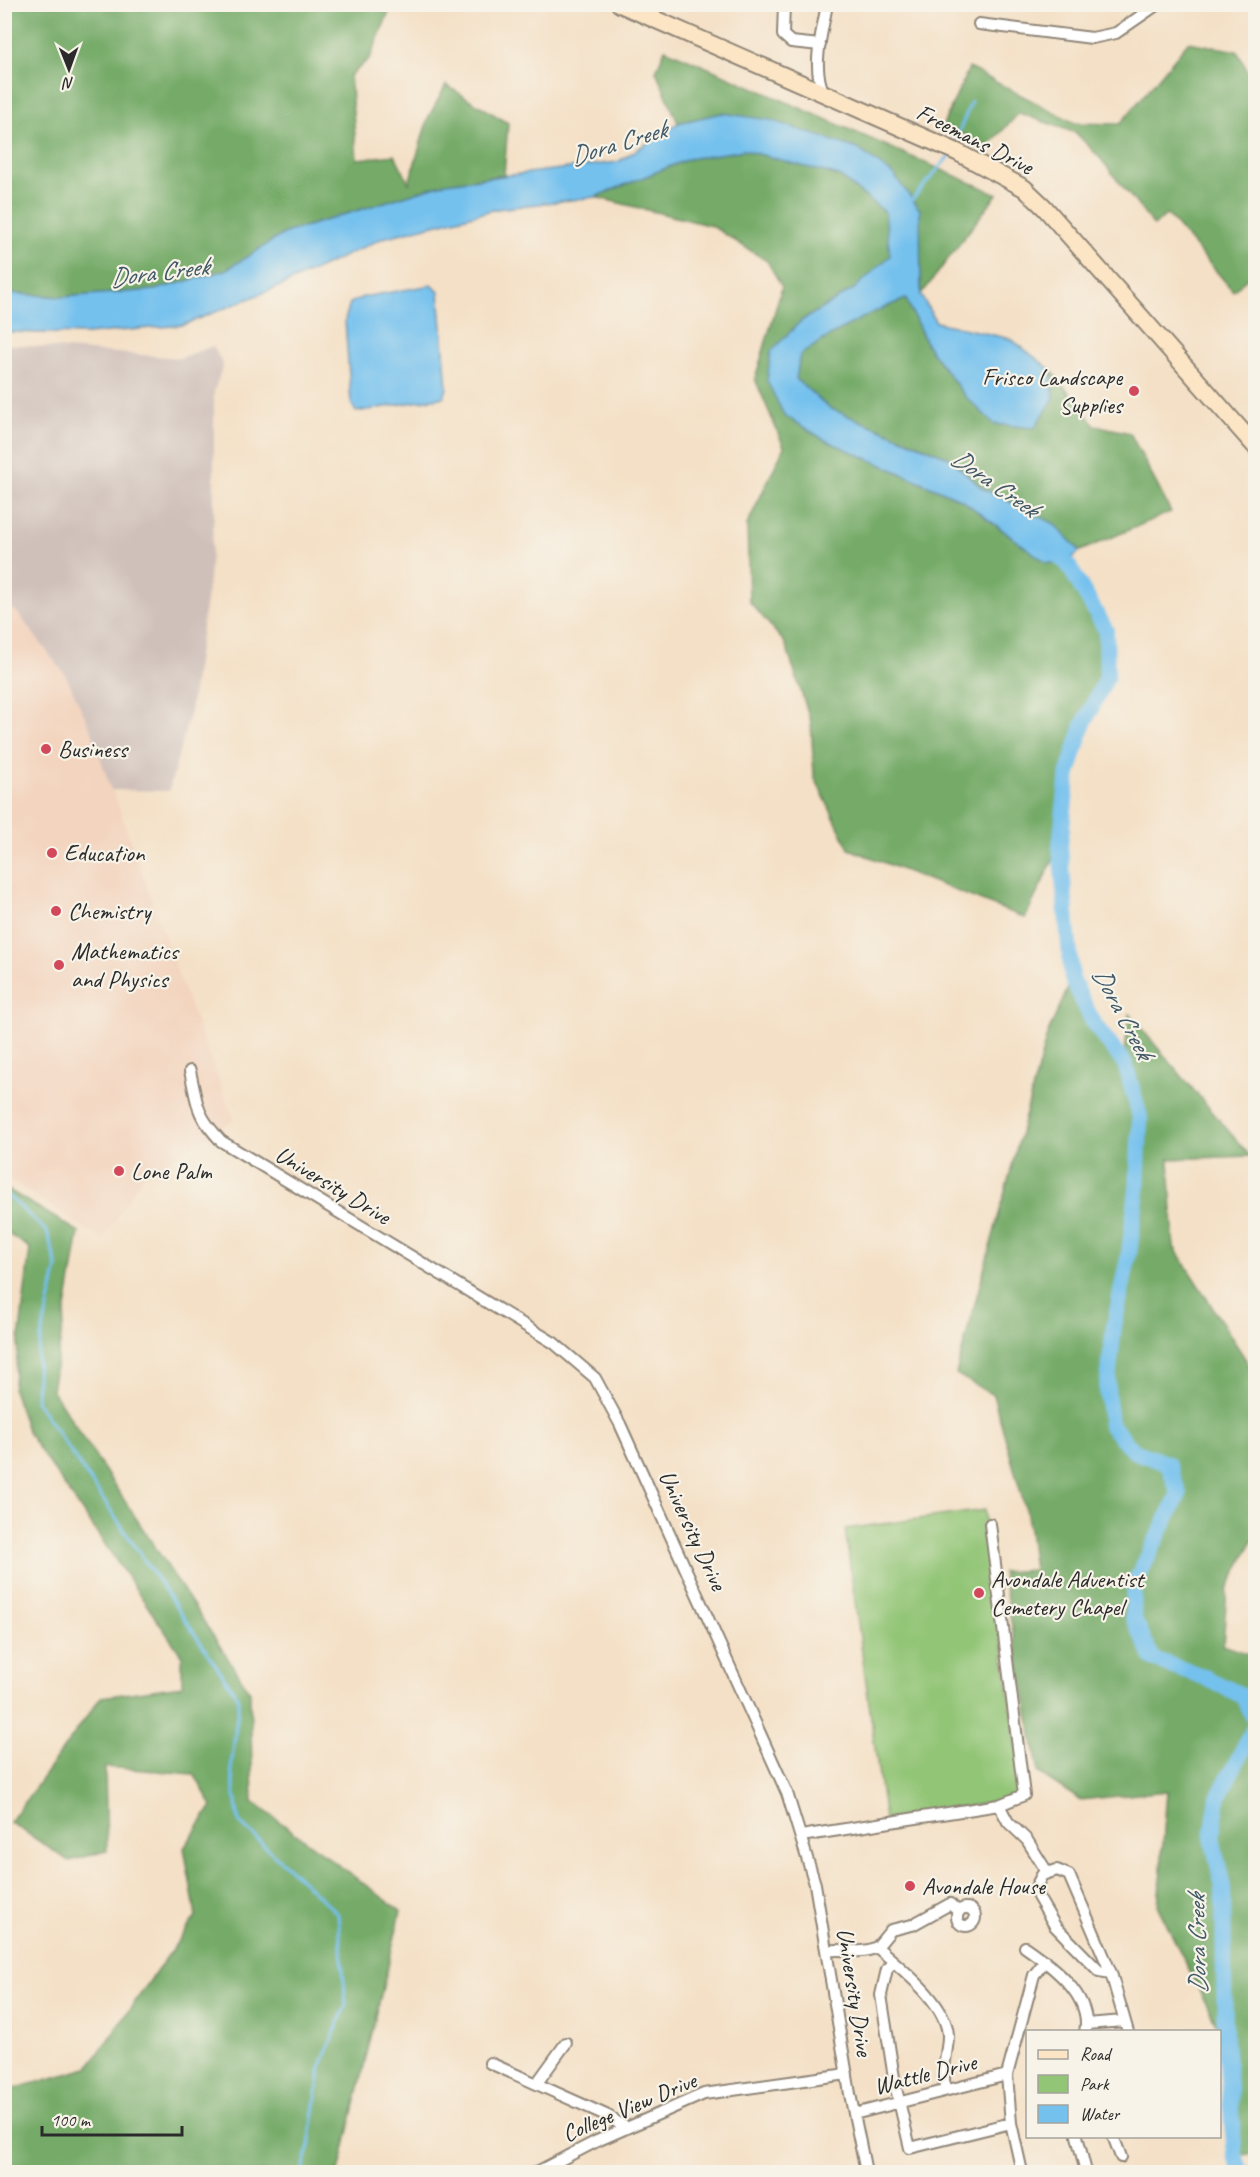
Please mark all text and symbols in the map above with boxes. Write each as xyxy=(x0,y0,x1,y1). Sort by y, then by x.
north arrow xyxy=(39,39,99,99)
text: N xyxy=(61,73,74,93)
street label: Freemans Drive xyxy=(912,97,1040,182)
water label: Dora Creek xyxy=(566,111,675,173)
water label: Dora Creek xyxy=(108,249,216,294)
place label: Frisco Landscape Supplies xyxy=(982,362,1125,420)
marker: Frisco Landscape Supplies xyxy=(1127,384,1141,398)
water label: Dora Creek xyxy=(945,441,1049,528)
place label: Business xyxy=(58,734,130,764)
marker: Business xyxy=(39,742,53,756)
place label: Education xyxy=(64,838,146,868)
marker: Education xyxy=(45,846,59,860)
place label: Chemistry xyxy=(68,896,152,926)
marker: Chemistry xyxy=(49,904,63,918)
place label: Mathematics and Physics xyxy=(71,936,180,994)
marker: Mathematics and Physics xyxy=(52,958,66,972)
water label: Dora Creek xyxy=(1085,962,1163,1069)
street label: University Drive xyxy=(270,1139,398,1232)
place label: Lone Palm xyxy=(131,1156,212,1186)
marker: Lone Palm xyxy=(112,1164,126,1178)
street label: University Drive xyxy=(652,1465,735,1597)
place label: Avondale Adventist Cemetery Chapel xyxy=(991,1564,1146,1622)
marker: Avondale Adventist Cemetery Chapel xyxy=(972,1586,986,1600)
place label: Avondale House xyxy=(922,1871,1047,1901)
marker: Avondale House xyxy=(903,1879,917,1893)
water label: Dora Creek xyxy=(1180,1889,1214,1994)
street label: University Drive xyxy=(830,1926,880,2060)
legend xyxy=(1026,2030,1221,2138)
text: Road xyxy=(1080,2043,1113,2065)
street label: Wattle Drive xyxy=(871,2046,981,2101)
street label: College View Drive xyxy=(557,2064,703,2149)
text: Park xyxy=(1080,2073,1110,2095)
scale bar xyxy=(42,2099,182,2137)
text: Water xyxy=(1080,2103,1121,2125)
text: 100 m xyxy=(51,2109,92,2131)

